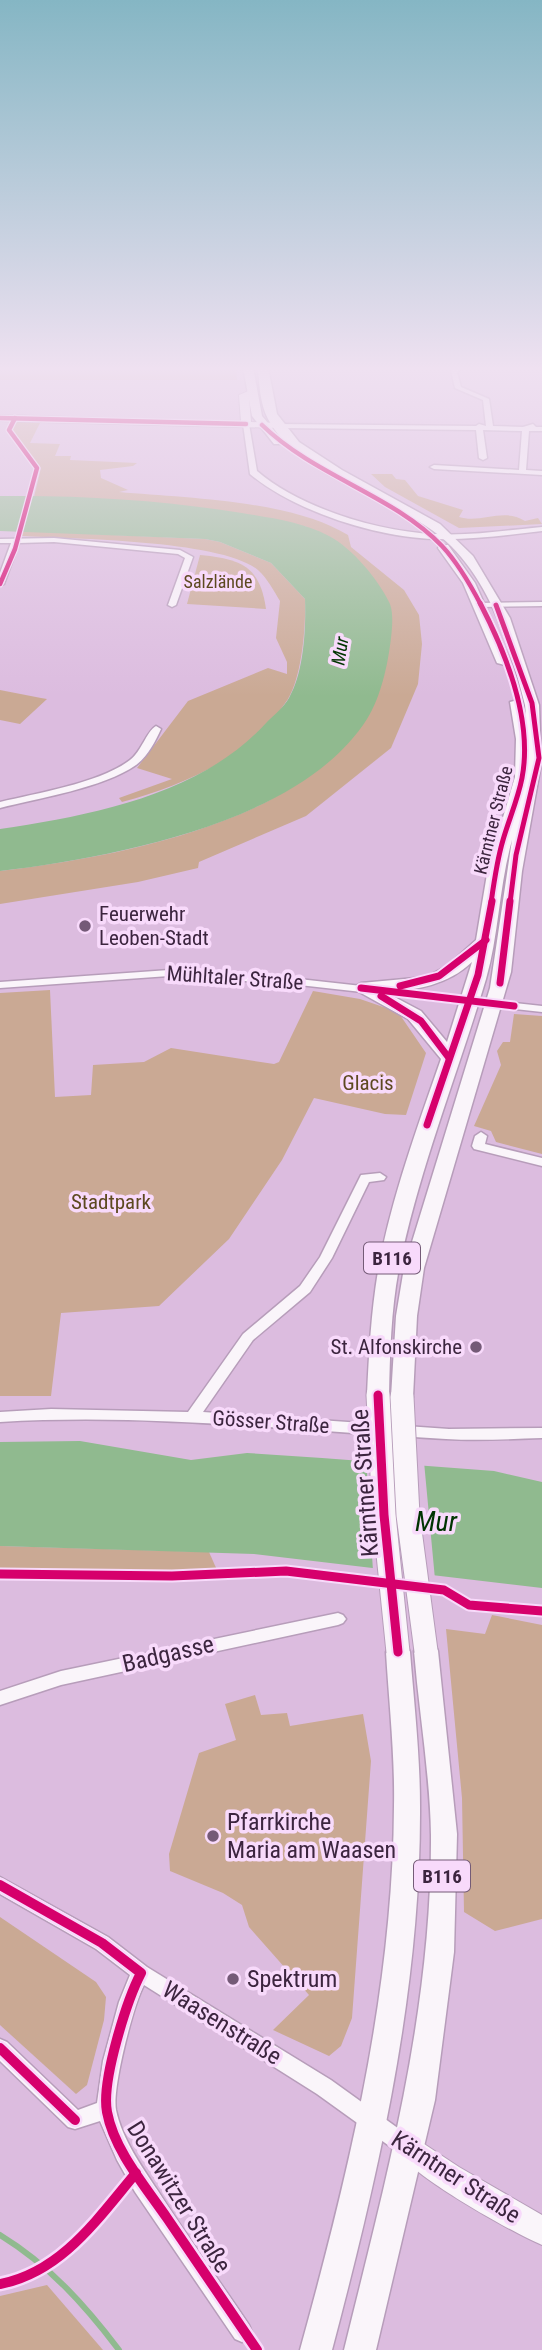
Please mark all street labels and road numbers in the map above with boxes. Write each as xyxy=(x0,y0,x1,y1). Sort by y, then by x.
street label: Kärntner Straße xyxy=(469,764,517,876)
street label: Mühltaler Straße xyxy=(166,961,304,995)
road number: B116 xyxy=(364,1242,420,1274)
street label: Gösser Straße xyxy=(212,1406,330,1438)
street label: Kärntner Straße xyxy=(346,1408,384,1558)
street label: Badgasse xyxy=(120,1630,216,1678)
road number: B116 xyxy=(414,1860,470,1892)
street label: Waasenstraße xyxy=(157,1975,287,2071)
street label: Donawitzer Straße xyxy=(121,2116,237,2278)
street label: Kärntner Straße xyxy=(386,2125,526,2229)

